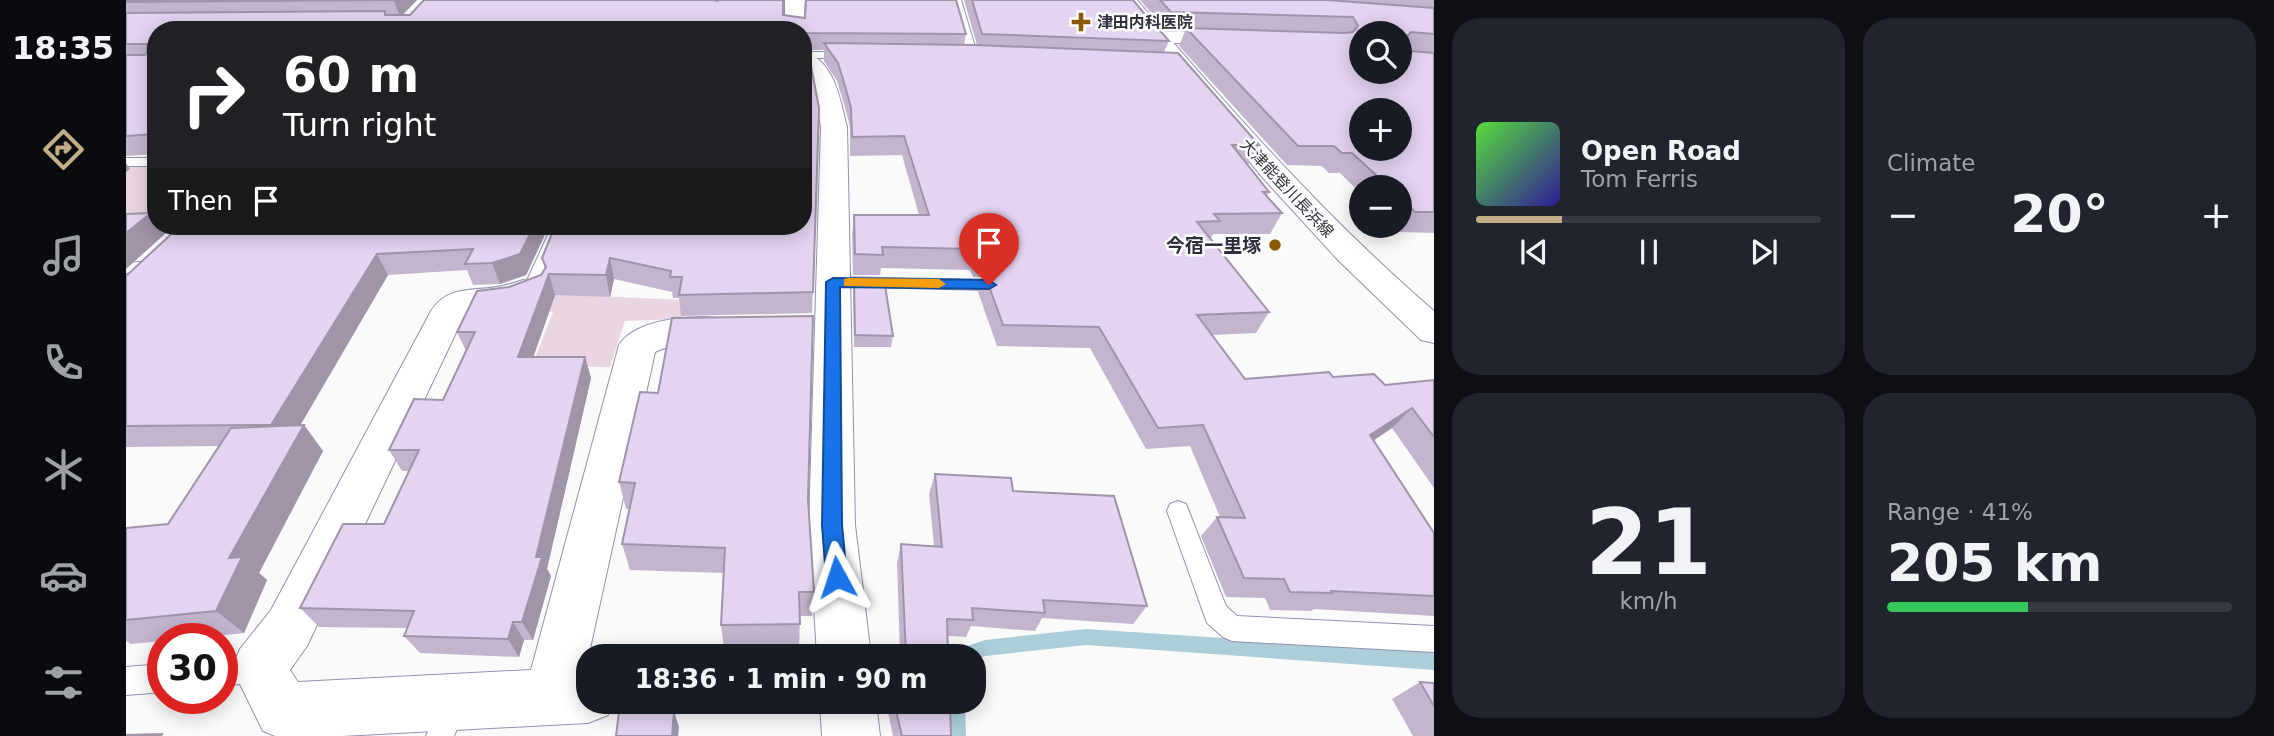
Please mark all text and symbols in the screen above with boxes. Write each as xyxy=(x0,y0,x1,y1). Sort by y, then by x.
marker: 津田内科医院 xyxy=(1071,12,1091,32)
place label: 津田内科医院 xyxy=(1097,13,1193,32)
map controls xyxy=(1349,21,1412,238)
button: search xyxy=(1349,21,1412,84)
text: 18:35 xyxy=(12,29,114,67)
text: 60 m xyxy=(283,47,419,104)
icon: right xyxy=(168,49,259,140)
button: + xyxy=(1349,98,1412,161)
text: Turn right xyxy=(283,106,436,144)
icon: directions xyxy=(39,125,88,174)
street label: 大津能登川長浜線 xyxy=(1236,135,1338,241)
text: Open Road xyxy=(1581,136,1741,166)
text: Climate xyxy=(1887,150,1976,176)
text: Tom Ferris xyxy=(1581,166,1698,192)
button: − xyxy=(1349,175,1412,238)
icon: arrive xyxy=(247,182,285,220)
text: 20° xyxy=(2010,184,2109,244)
text: Then xyxy=(168,186,233,216)
text: − xyxy=(1887,193,1919,237)
text: + xyxy=(2200,193,2232,237)
pin xyxy=(959,213,1019,285)
icon: arrive xyxy=(970,224,1008,262)
icon: music xyxy=(39,231,88,280)
icon: previous xyxy=(1515,233,1553,271)
icon: pause xyxy=(1630,233,1668,271)
icon: next xyxy=(1745,233,1783,271)
place label: 今宿一里塚 xyxy=(1166,234,1261,256)
marker: 今宿一里塚 xyxy=(1267,237,1283,253)
icon: phone xyxy=(39,338,88,387)
icon: climate xyxy=(39,445,88,494)
text: 21 xyxy=(1585,490,1712,595)
text: Range · 41% xyxy=(1887,499,2033,525)
text: 205 km xyxy=(1887,533,2102,593)
position arrow xyxy=(800,540,874,614)
icon: car xyxy=(39,551,88,600)
text: km/h xyxy=(1619,588,1678,614)
speed limit sign: 30 xyxy=(147,623,238,714)
icon: filters xyxy=(39,658,88,707)
text: 18:36 · 1 min · 90 m xyxy=(635,664,927,694)

